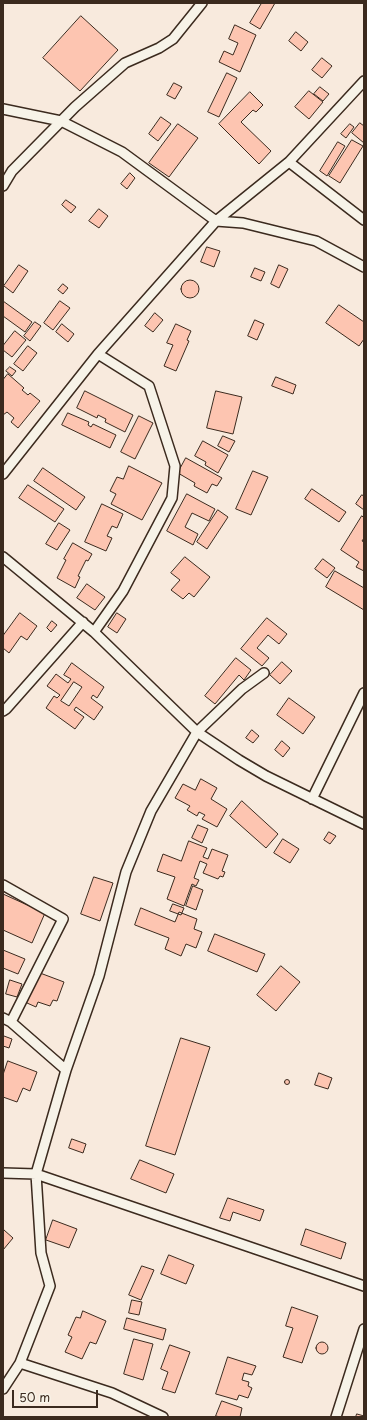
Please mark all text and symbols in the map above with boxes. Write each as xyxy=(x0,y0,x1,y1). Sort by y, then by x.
scale bar xyxy=(14,1382,100,1408)
text: 50 m xyxy=(19,1388,50,1406)

